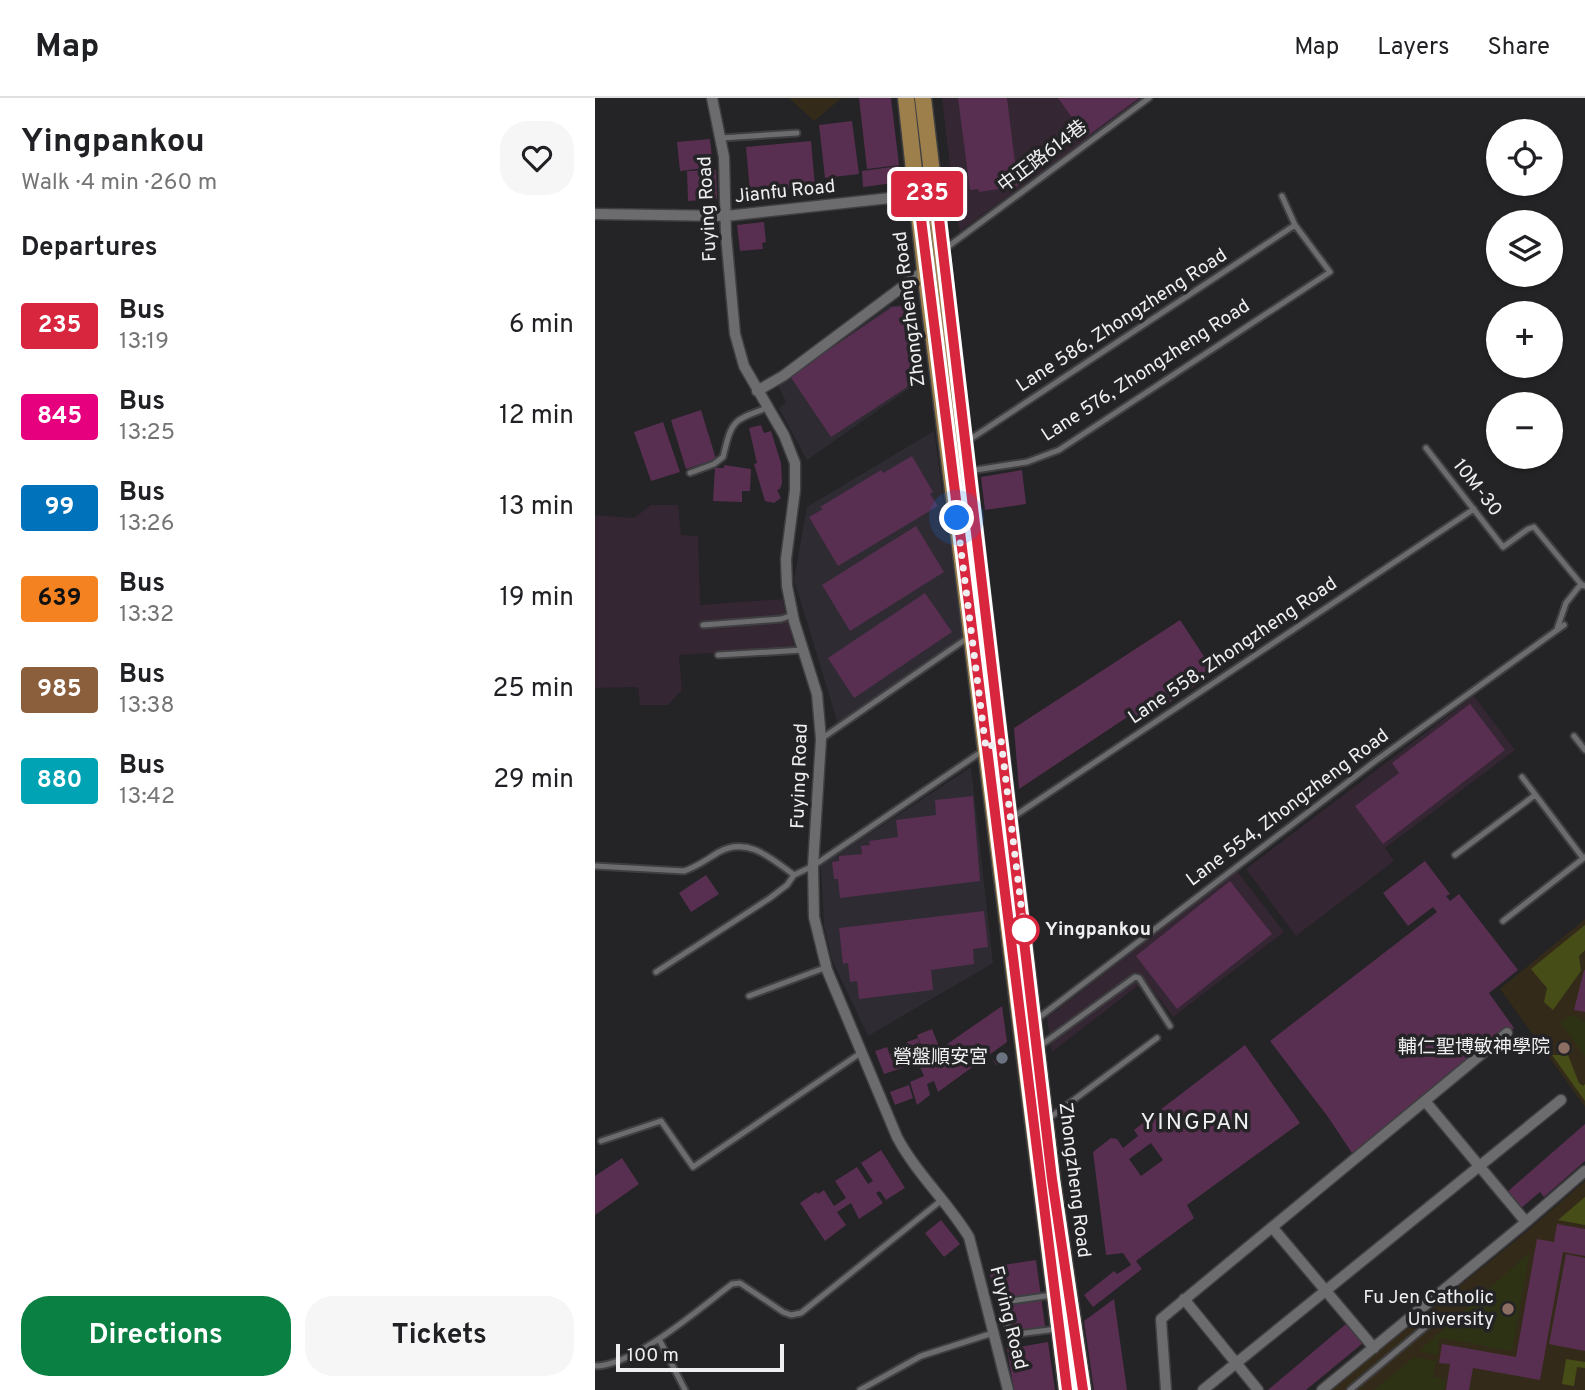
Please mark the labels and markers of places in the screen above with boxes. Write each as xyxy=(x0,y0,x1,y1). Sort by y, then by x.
marker: Yingpankou xyxy=(1009,915,1039,945)
place label: Yingpankou xyxy=(1045,918,1151,942)
place label: 輔仁聖博敏神學院 xyxy=(1398,1036,1550,1060)
marker: 輔仁聖博敏神學院 xyxy=(1556,1040,1572,1056)
place label: 營盤順安宮 xyxy=(893,1046,988,1070)
marker: 營盤順安宮 xyxy=(994,1050,1010,1066)
place label: Fu Jen Catholic University xyxy=(1363,1286,1494,1332)
marker: Fu Jen Catholic University xyxy=(1500,1301,1516,1317)

